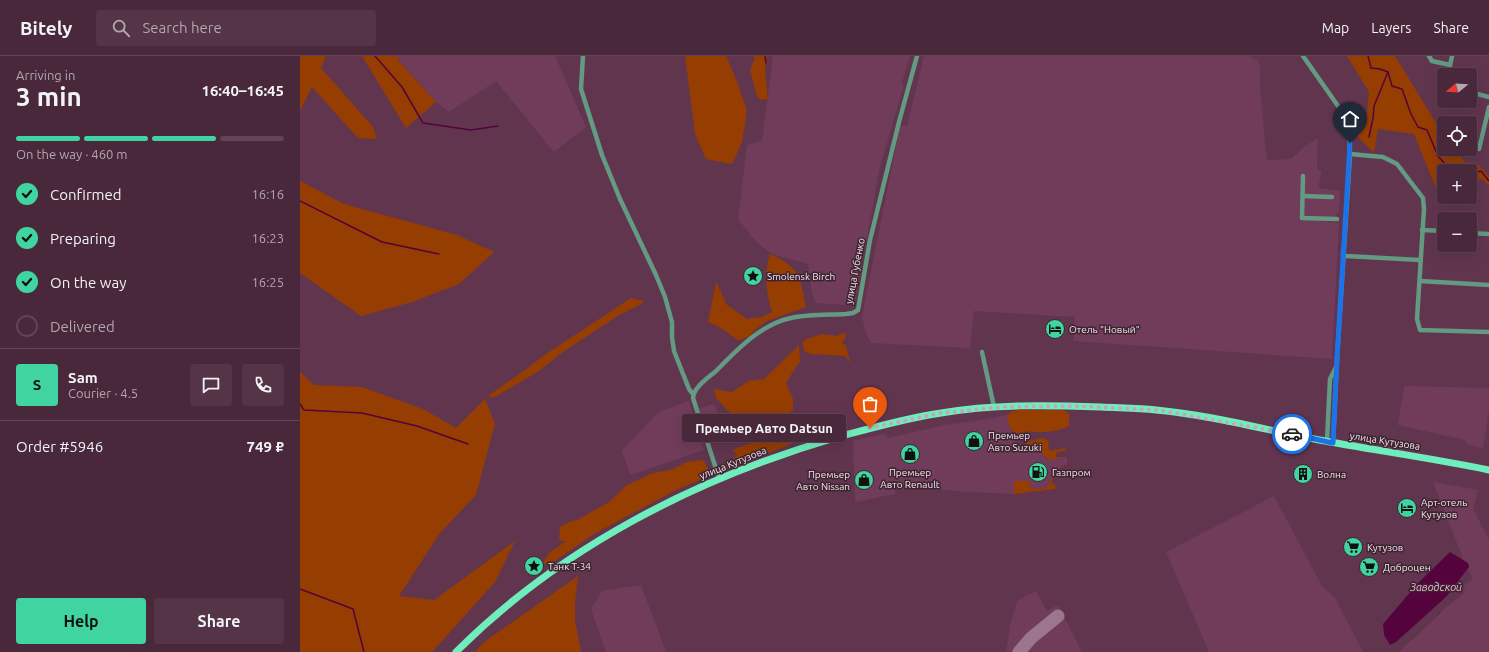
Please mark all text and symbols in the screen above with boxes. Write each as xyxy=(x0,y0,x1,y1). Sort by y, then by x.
search box xyxy=(96,10,376,46)
text: Bitely xyxy=(20,17,72,39)
icon: search xyxy=(110,17,132,39)
text: Search here xyxy=(142,19,222,36)
text: Map xyxy=(1322,20,1349,36)
text: Layers xyxy=(1371,20,1411,36)
text: Share xyxy=(1433,20,1469,36)
text: Arriving in xyxy=(16,68,75,82)
north arrow xyxy=(1437,68,1477,108)
map controls xyxy=(1437,68,1477,252)
text: 3 min xyxy=(16,82,82,111)
text: 16:40–16:45 xyxy=(201,82,284,99)
pin xyxy=(1333,102,1367,143)
icon: home xyxy=(1339,108,1361,130)
button: locate xyxy=(1437,116,1477,156)
text: On the way · 460 m xyxy=(16,147,128,161)
button: + xyxy=(1437,164,1477,204)
icon: check xyxy=(16,183,38,205)
text: Confirmed xyxy=(50,186,122,203)
text: 16:16 xyxy=(251,187,284,201)
button: − xyxy=(1437,212,1477,252)
icon: check xyxy=(16,227,38,249)
text: Preparing xyxy=(50,230,116,247)
text: 16:23 xyxy=(251,231,284,245)
street label: улица Губенко xyxy=(843,237,867,305)
place icon: Smolensk Birch xyxy=(742,265,764,287)
icon: check xyxy=(16,271,38,293)
place label: Smolensk Birch xyxy=(767,271,835,282)
text: On the way xyxy=(50,274,126,291)
text: 16:25 xyxy=(251,275,284,289)
text: Delivered xyxy=(50,318,115,335)
hotel icon: Отель "Новый" xyxy=(1044,318,1066,340)
place label: Отель "Новый" xyxy=(1069,324,1140,335)
button: chat xyxy=(190,364,232,406)
button: phone xyxy=(242,364,284,406)
text: Sam xyxy=(68,369,98,386)
text: S xyxy=(33,376,41,393)
text: Courier · 4.5 xyxy=(68,386,138,400)
pin xyxy=(853,387,887,428)
icon: bag xyxy=(859,393,881,415)
callout: Премьер Авто Datsun xyxy=(682,414,846,442)
courier xyxy=(1272,414,1312,454)
text: Премьер Авто Datsun xyxy=(695,421,833,435)
icon: car xyxy=(1281,423,1303,445)
shop icon: Премьер Авто Suzuki xyxy=(963,430,985,452)
place label: Премьер Авто Suzuki xyxy=(988,430,1041,453)
street label: улица Кутузова xyxy=(1349,430,1421,452)
text: Order #5946 xyxy=(16,438,103,455)
text: 749 ₽ xyxy=(247,438,284,455)
shop icon: Премьер Авто Renault xyxy=(899,443,921,465)
street label: улица Кутузова xyxy=(698,445,768,481)
fuel station icon: Газпром xyxy=(1027,461,1049,483)
building icon: Волна xyxy=(1292,463,1314,485)
place label: Премьер Авто Renault xyxy=(880,467,940,490)
place label: Газпром xyxy=(1052,467,1091,478)
place label: Премьер Авто Nissan xyxy=(796,469,850,492)
shop icon: Премьер Авто Nissan xyxy=(853,469,875,491)
place label: Волна xyxy=(1317,469,1346,480)
hotel icon: Арт-отель Кутузов xyxy=(1396,497,1418,519)
place label: Арт-отель Кутузов xyxy=(1421,497,1467,520)
supermarket icon: Кутузов xyxy=(1342,536,1364,558)
place label: Кутузов xyxy=(1367,542,1403,553)
place icon: Танк Т-34 xyxy=(523,555,545,577)
supermarket icon: Доброцен xyxy=(1358,556,1380,578)
place label: Танк Т-34 xyxy=(548,561,591,572)
place label: Доброцен xyxy=(1383,562,1431,573)
water label: Заводской xyxy=(1409,581,1462,593)
button: Help xyxy=(16,598,146,644)
button: Share xyxy=(154,598,284,644)

